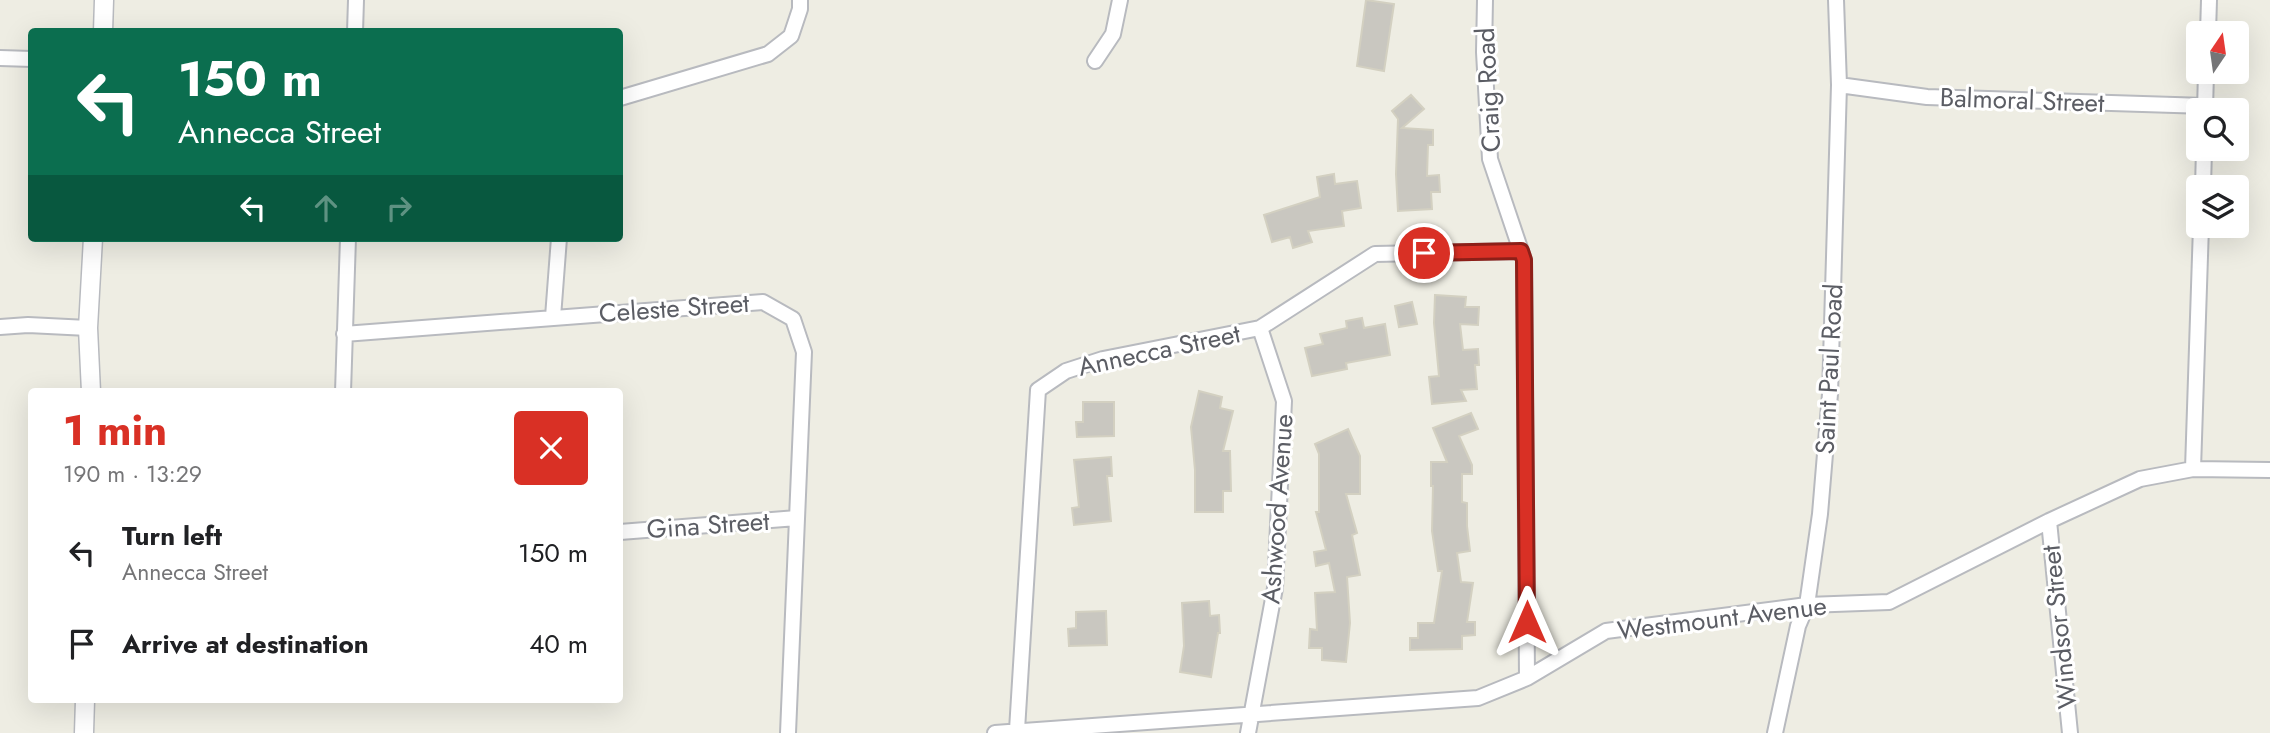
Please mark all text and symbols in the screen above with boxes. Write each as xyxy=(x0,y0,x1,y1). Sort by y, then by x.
north arrow xyxy=(2186,21,2249,84)
map controls xyxy=(2186,21,2249,238)
street label: Craig Road xyxy=(1466,27,1510,153)
text: 150 m xyxy=(178,44,322,114)
icon: left xyxy=(63,56,154,147)
street label: Balmoral Street xyxy=(1939,78,2106,122)
button: search xyxy=(2186,98,2249,161)
text: Annecca Street xyxy=(178,109,381,155)
button: layers xyxy=(2186,175,2249,238)
icon: left xyxy=(234,189,272,227)
icon: ahead xyxy=(307,189,345,227)
icon: right xyxy=(380,189,418,227)
pin xyxy=(1394,223,1454,283)
icon: arrive xyxy=(1405,234,1443,272)
street label: Saint Paul Road xyxy=(1806,283,1852,455)
street label: Celeste Street xyxy=(598,284,751,332)
street label: Annecca Street xyxy=(1074,314,1244,386)
text: 1 min xyxy=(63,400,167,461)
button: close xyxy=(514,411,588,485)
street label: Ashwood Avenue xyxy=(1251,413,1303,605)
text: 190 m · 13:29 xyxy=(63,457,202,491)
street label: Gina Street xyxy=(645,502,771,548)
text: Turn left xyxy=(122,517,222,555)
icon: left xyxy=(63,534,101,572)
text: 150 m xyxy=(518,534,588,572)
street label: Windsor Street xyxy=(2031,543,2086,711)
text: Annecca Street xyxy=(122,555,268,589)
position arrow xyxy=(1490,585,1564,659)
street label: Westmount Avenue xyxy=(1615,586,1829,650)
icon: arrive xyxy=(63,625,101,663)
text: Arrive at destination xyxy=(122,625,369,663)
text: 40 m xyxy=(529,625,588,663)

